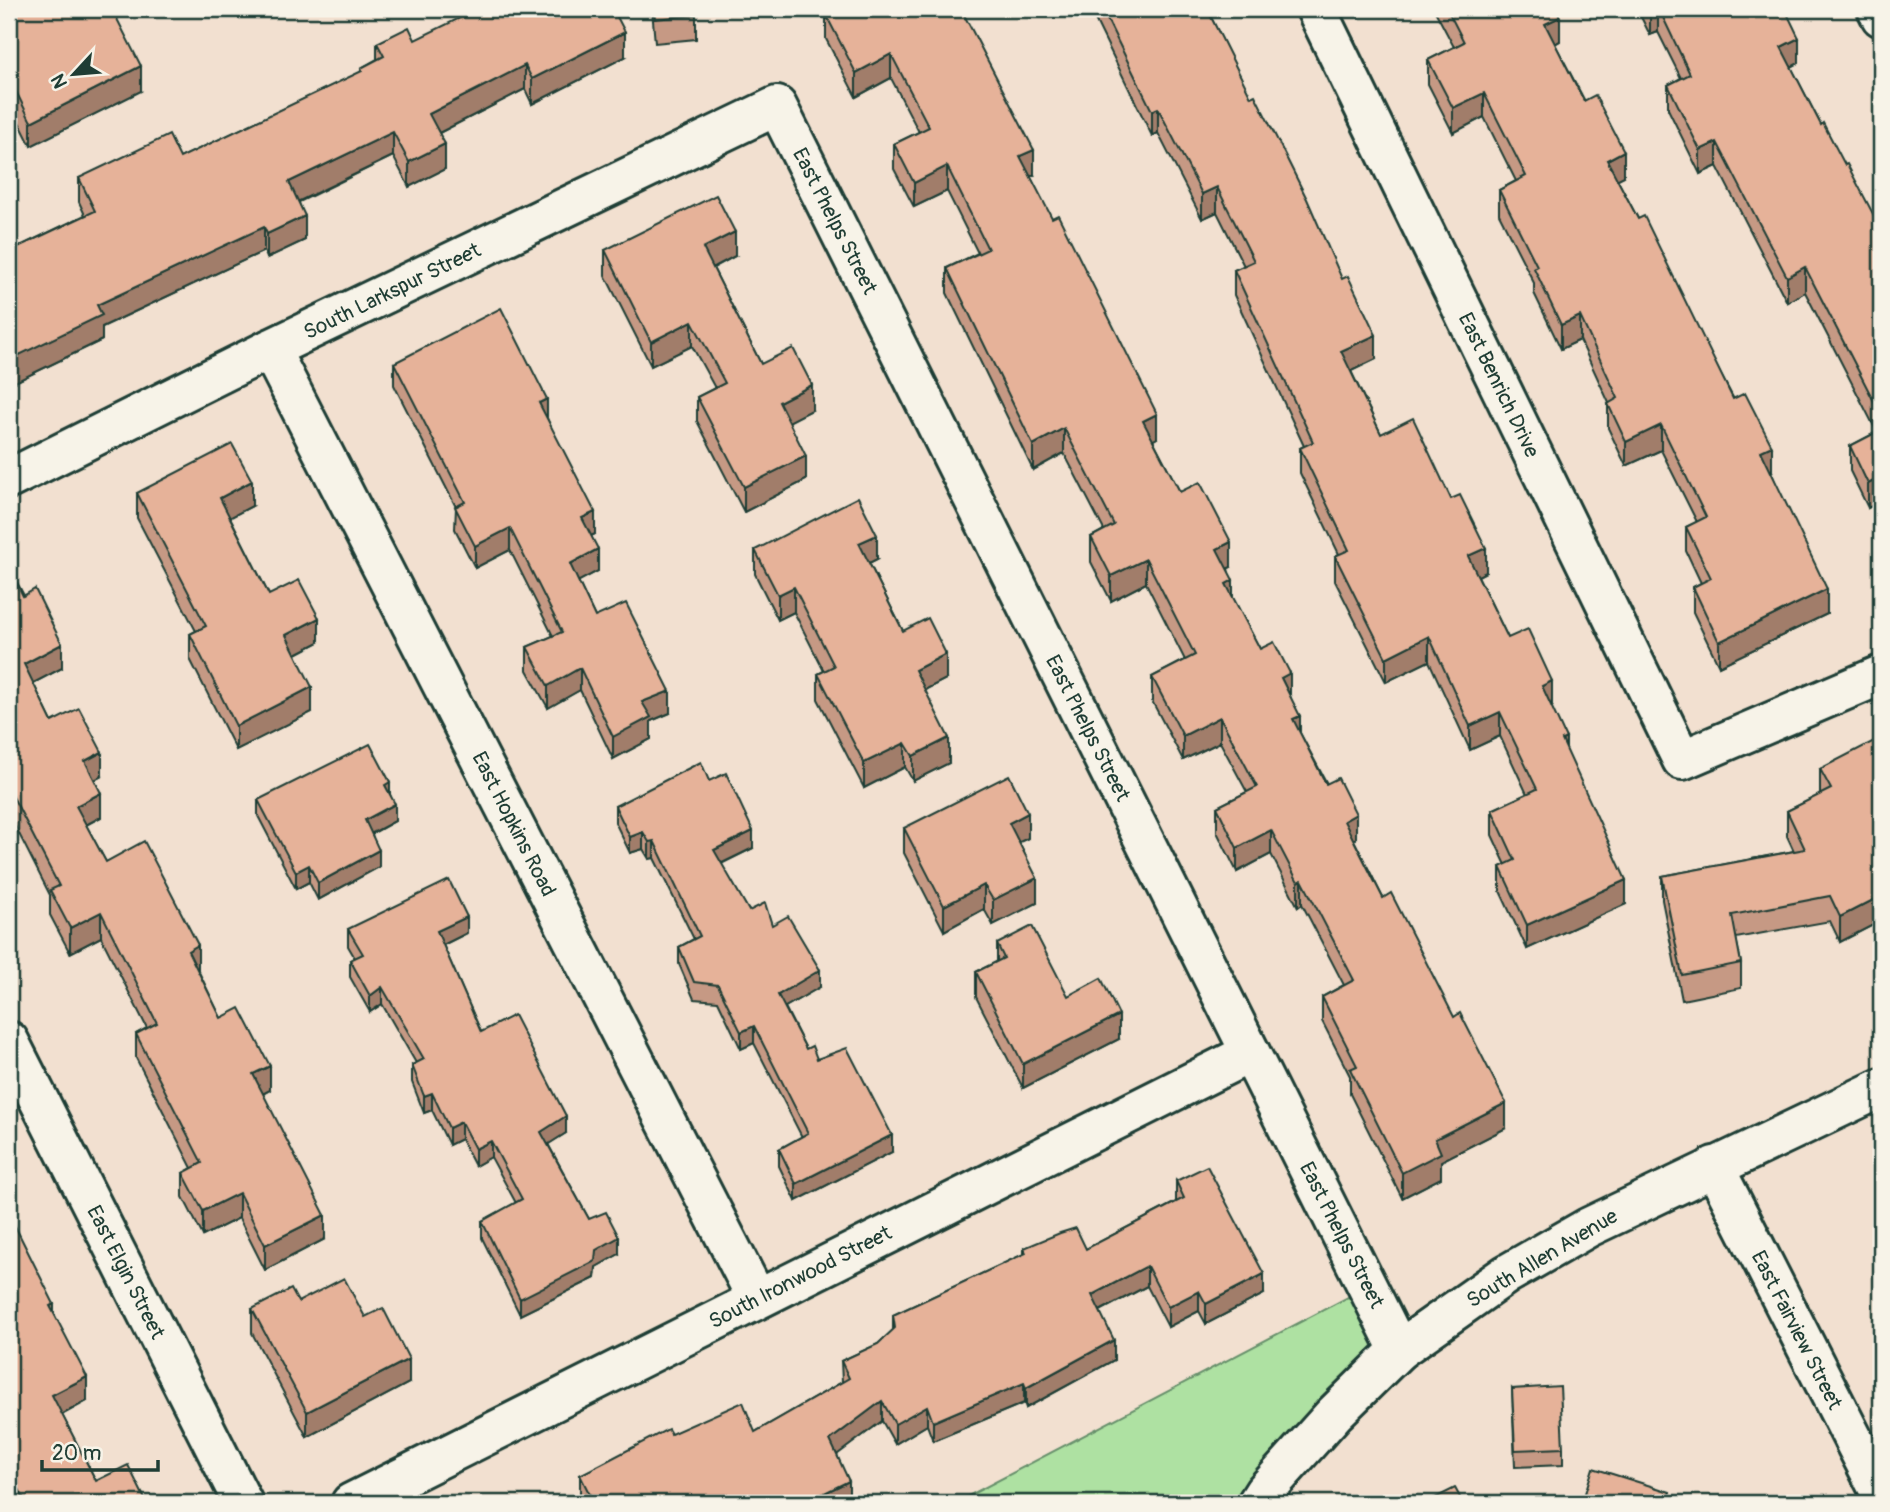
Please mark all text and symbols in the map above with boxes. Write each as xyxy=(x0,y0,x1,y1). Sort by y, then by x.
north arrow xyxy=(38,38,108,108)
text: N xyxy=(46,70,73,92)
street label: East Phelps Street xyxy=(786,144,883,299)
street label: South Larkspur Street xyxy=(299,237,486,346)
street label: East Benrich Drive xyxy=(1452,308,1546,463)
street label: East Phelps Street xyxy=(1039,651,1136,806)
street label: East Hopkins Road xyxy=(465,747,562,901)
street label: East Phelps Street xyxy=(1293,1158,1390,1313)
street label: East Elgin Street xyxy=(80,1201,171,1344)
street label: South Allen Avenue xyxy=(1462,1202,1623,1314)
street label: South Ironwood Street xyxy=(704,1219,897,1335)
street label: East Fairview Street xyxy=(1745,1246,1848,1415)
scale bar xyxy=(42,1428,158,1472)
text: 20 m xyxy=(52,1440,101,1467)

